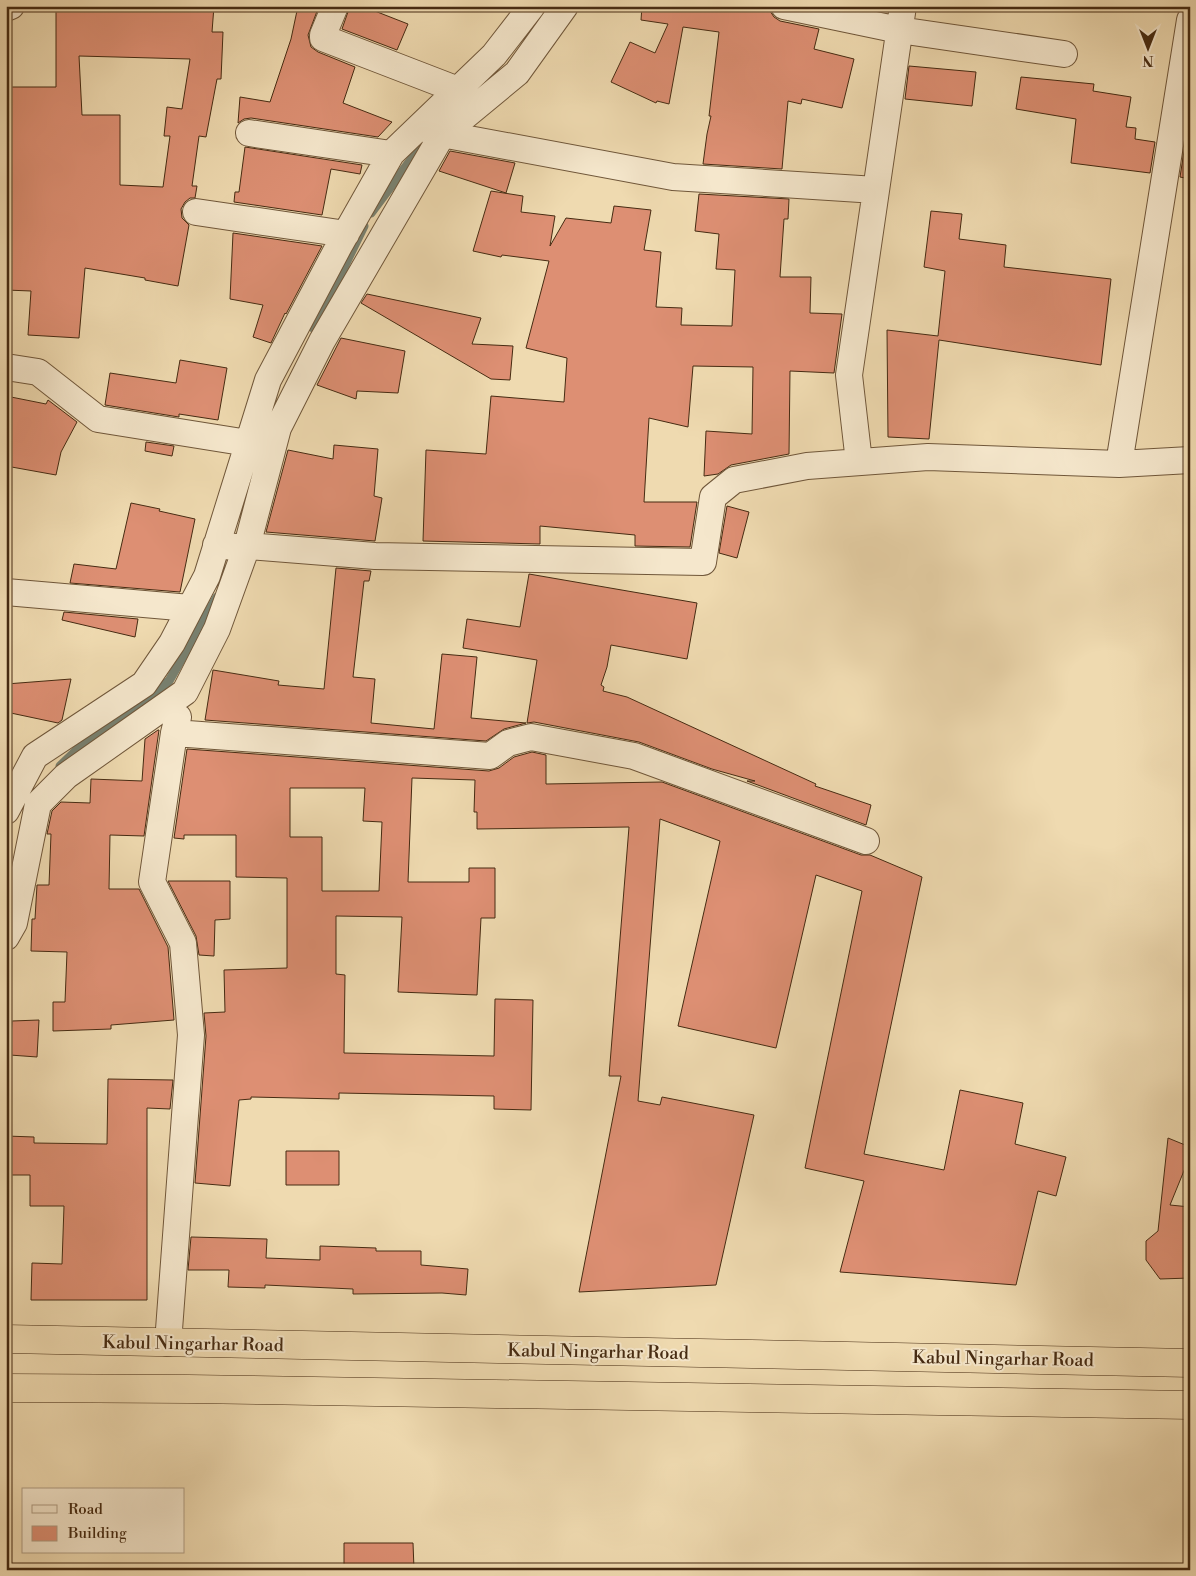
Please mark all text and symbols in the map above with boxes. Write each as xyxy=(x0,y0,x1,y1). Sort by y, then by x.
north arrow xyxy=(1124,22,1174,72)
text: N xyxy=(1142,51,1154,69)
street label: Kabul Ningarhar Road xyxy=(102,1331,285,1357)
street label: Kabul Ningarhar Road xyxy=(507,1339,690,1365)
street label: Kabul Ningarhar Road xyxy=(912,1346,1095,1372)
legend xyxy=(22,1488,185,1554)
text: Road xyxy=(68,1500,103,1519)
text: Building xyxy=(67,1524,127,1543)

